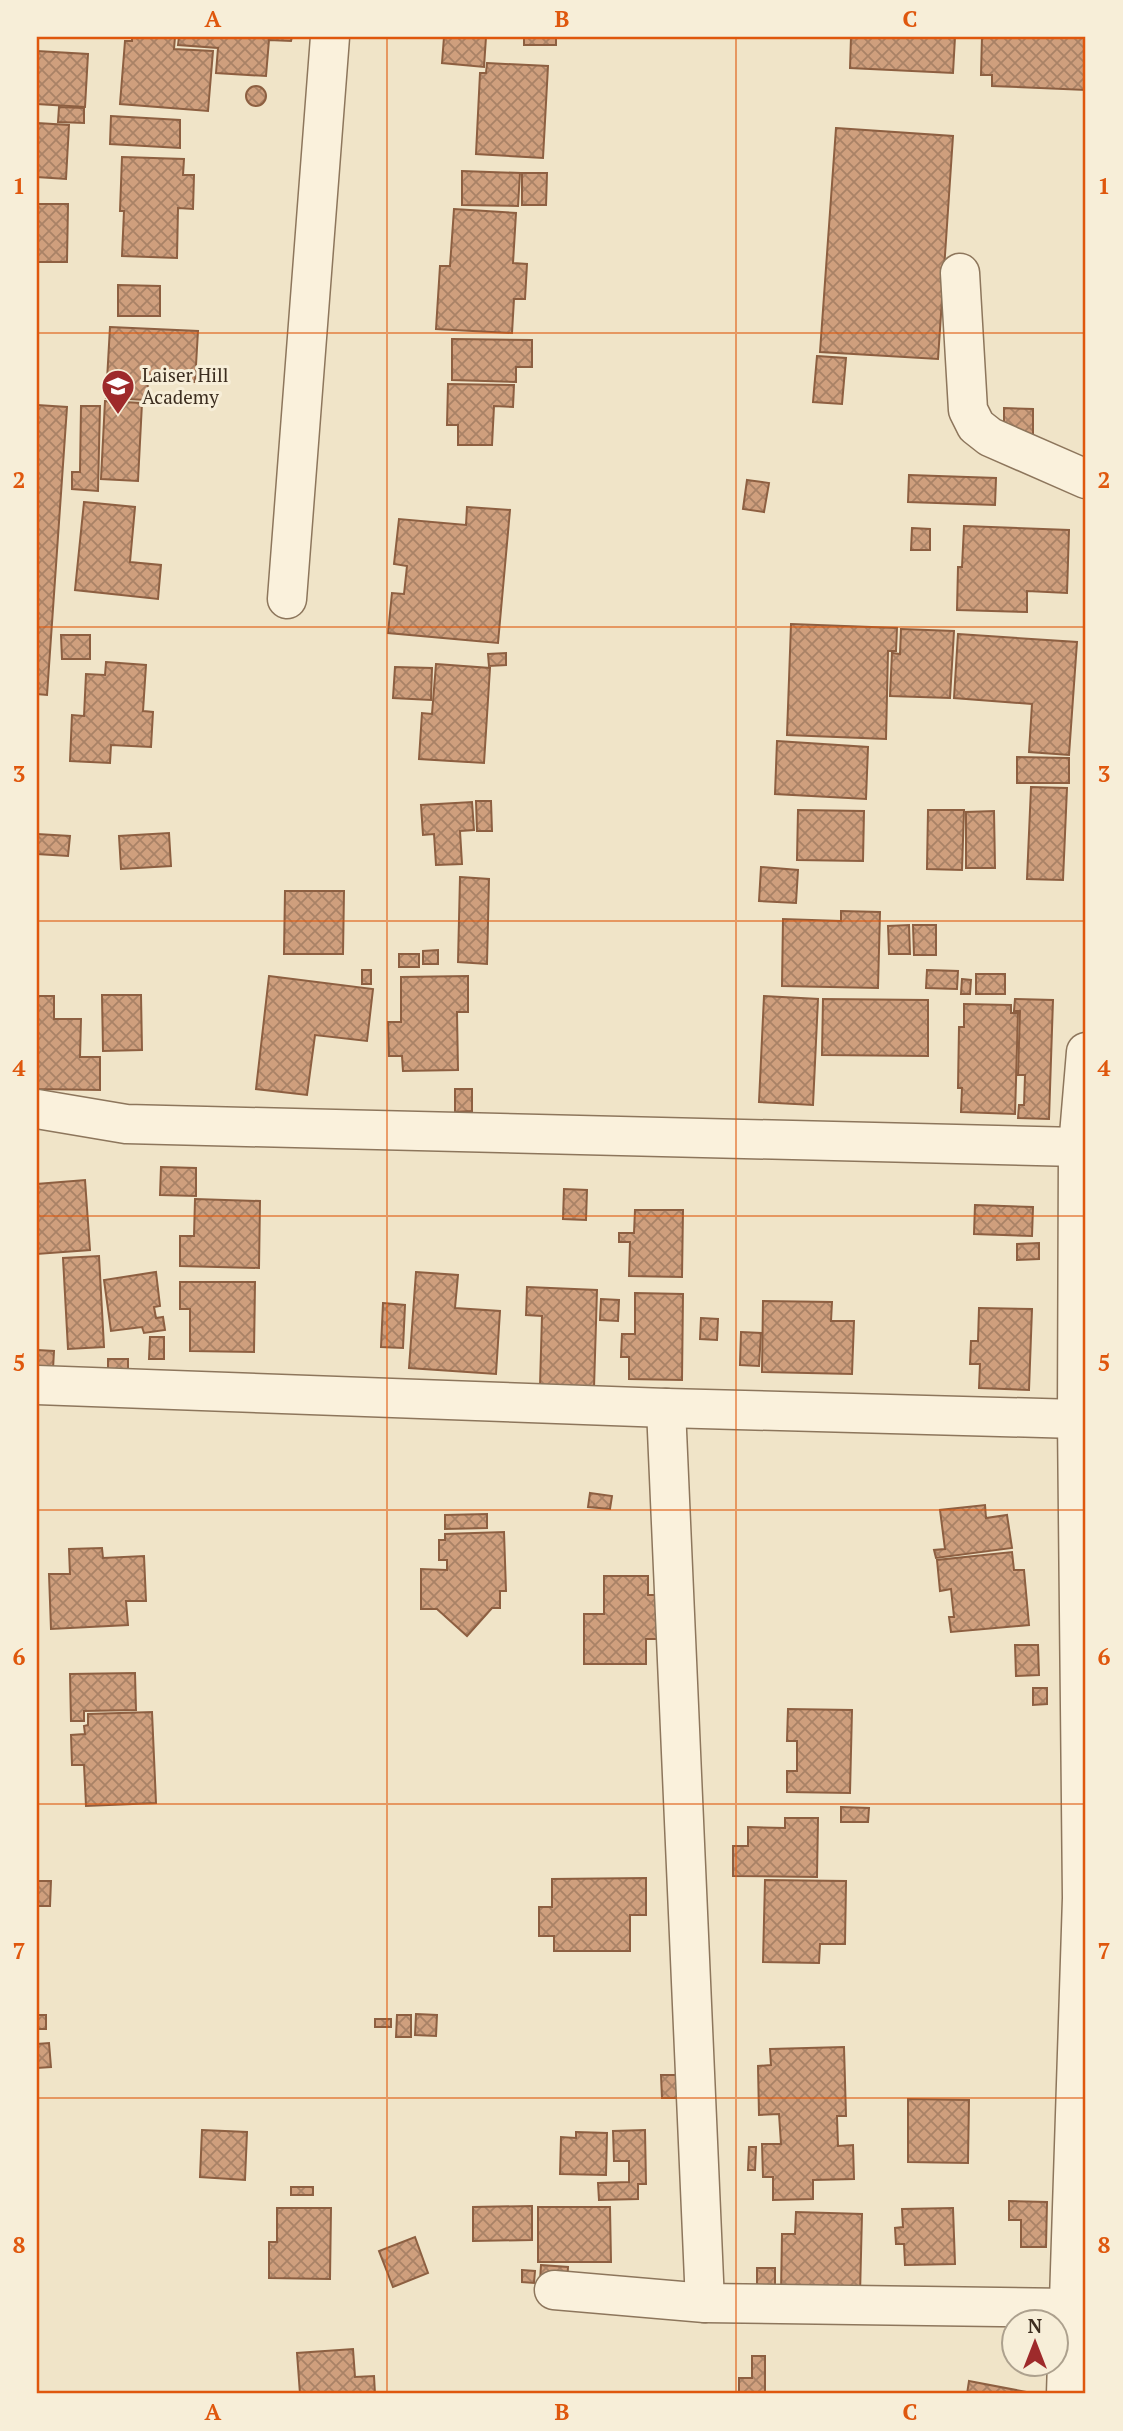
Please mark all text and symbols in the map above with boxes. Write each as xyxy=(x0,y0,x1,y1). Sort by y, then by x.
text: A xyxy=(205,3,222,34)
text: B xyxy=(555,3,570,34)
text: C xyxy=(903,3,918,34)
text: 1 xyxy=(13,170,26,201)
text: 1 xyxy=(1098,170,1111,201)
place label: Laiser Hill Academy xyxy=(142,362,228,409)
school or university icon: Laiser Hill Academy xyxy=(99,367,137,416)
text: 2 xyxy=(13,464,26,495)
text: 2 xyxy=(1098,464,1111,495)
text: 3 xyxy=(13,758,26,789)
text: 3 xyxy=(1098,758,1111,789)
text: 4 xyxy=(13,1052,26,1083)
text: 4 xyxy=(1098,1052,1111,1083)
text: 5 xyxy=(13,1347,26,1378)
text: 5 xyxy=(1098,1347,1111,1378)
text: 6 xyxy=(13,1641,26,1672)
text: 6 xyxy=(1098,1641,1111,1672)
text: 7 xyxy=(13,1935,26,1966)
text: 7 xyxy=(1098,1935,1111,1966)
text: 8 xyxy=(13,2229,26,2260)
text: 8 xyxy=(1098,2229,1111,2260)
north arrow xyxy=(1000,2308,1070,2378)
text: N xyxy=(1028,2313,1043,2338)
text: A xyxy=(205,2396,222,2427)
text: B xyxy=(555,2396,570,2427)
text: C xyxy=(903,2396,918,2427)

